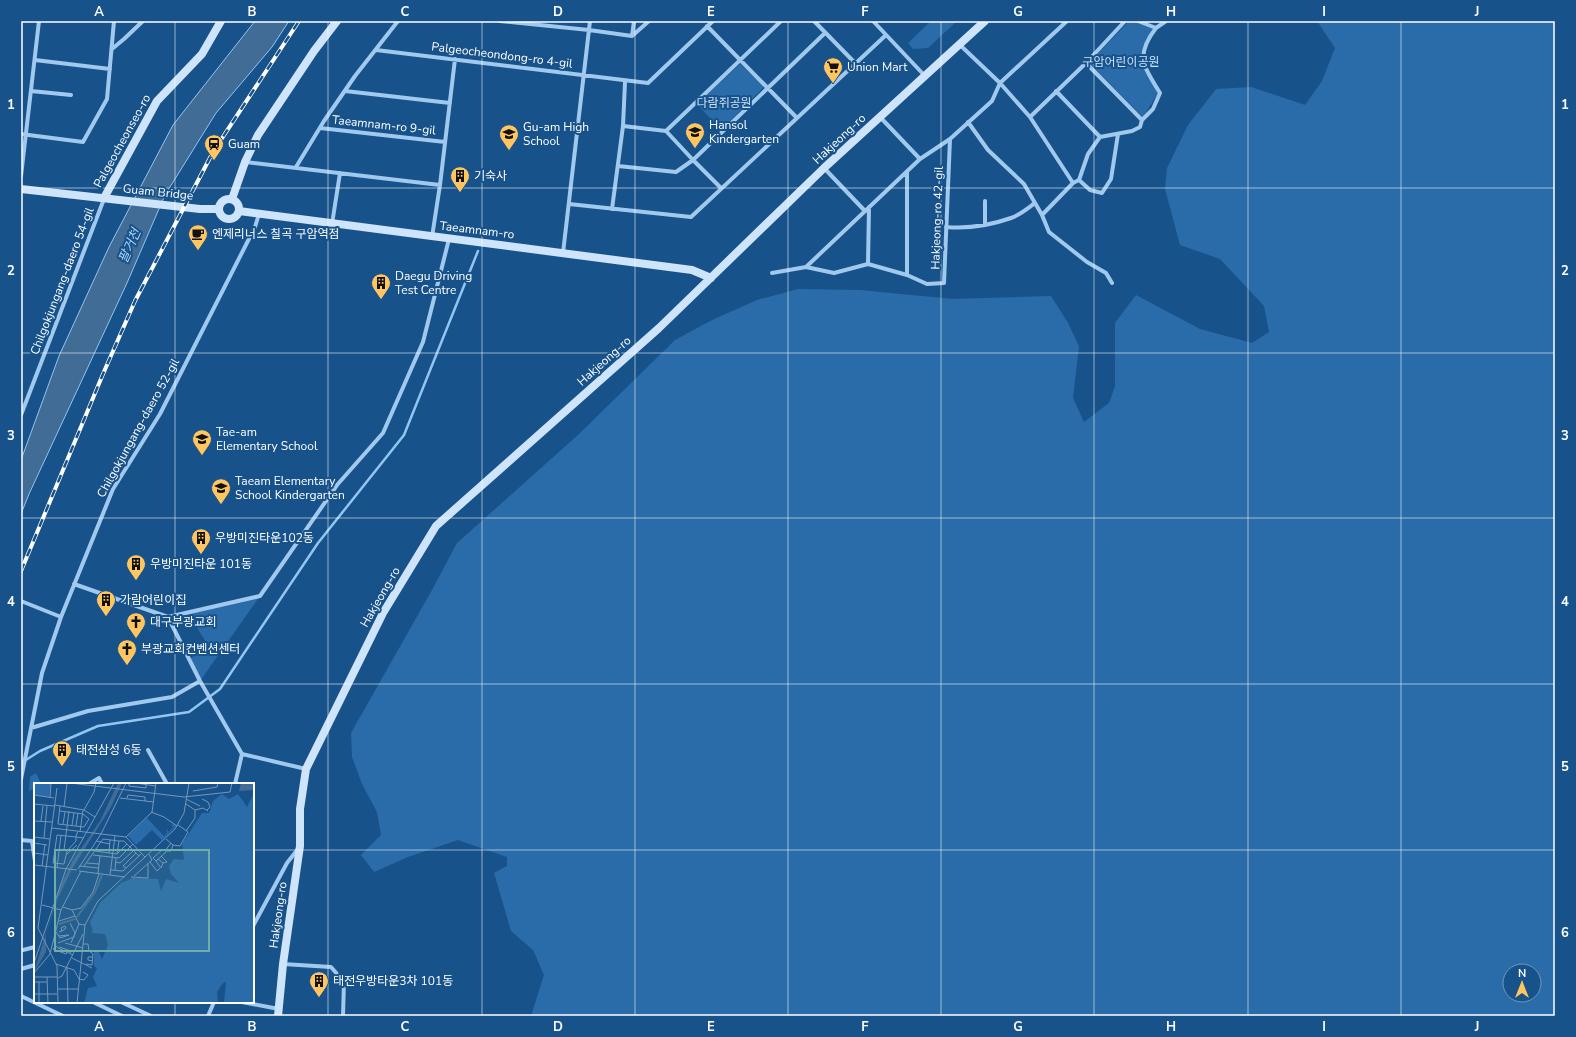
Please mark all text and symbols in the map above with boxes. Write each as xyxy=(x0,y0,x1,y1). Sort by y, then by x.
text: A xyxy=(94,3,104,21)
text: B xyxy=(248,3,257,21)
text: C xyxy=(401,3,410,21)
text: D xyxy=(553,3,563,21)
text: E xyxy=(707,3,715,21)
text: F xyxy=(861,3,869,21)
text: G xyxy=(1013,3,1023,21)
text: H xyxy=(1166,3,1176,21)
text: I xyxy=(1322,3,1326,21)
text: J xyxy=(1474,3,1479,21)
street label: Palgeocheondong-ro 4-gil xyxy=(431,38,574,72)
park label: 구암어린이공원 xyxy=(1082,54,1160,70)
supermarket icon: Union Mart xyxy=(822,56,844,84)
place label: Union Mart xyxy=(847,59,908,75)
street label: Palgeocheonseo-ro xyxy=(90,91,154,191)
park label: 다람쥐공원 xyxy=(696,95,752,111)
text: 1 xyxy=(7,96,15,114)
text: 1 xyxy=(1561,96,1569,114)
street label: Hakjeong-ro xyxy=(809,110,869,168)
street label: Taeamnam-ro 9-gil xyxy=(331,112,437,138)
place label: Hansol Kindergarten xyxy=(709,117,779,147)
place label: Gu-am High School xyxy=(523,119,589,149)
school or university icon: Hansol Kindergarten xyxy=(684,121,706,149)
school or university icon: Gu-am High School xyxy=(498,123,520,151)
station icon: Guam xyxy=(203,133,225,161)
place label: Guam xyxy=(228,136,260,152)
building icon: 기숙사 xyxy=(449,165,471,193)
street label: Hakjeong-ro 42-gil xyxy=(927,166,947,270)
place label: 기숙사 xyxy=(474,168,507,184)
street label: Guam Bridge xyxy=(122,180,194,204)
street label: Chilgokjungang-daero 54-gil xyxy=(26,205,98,357)
street label: Taeamnam-ro xyxy=(439,217,516,243)
cafe icon: 엔제리너스 칠곡 구암역점 xyxy=(187,223,209,251)
water label: 팔거천 xyxy=(114,225,146,266)
place label: 엔제리너스 칠곡 구암역점 xyxy=(212,226,340,242)
text: 2 xyxy=(7,262,15,280)
text: 2 xyxy=(1561,262,1569,280)
place label: Daegu Driving Test Centre xyxy=(395,268,472,298)
building icon: Daegu Driving Test Centre xyxy=(370,272,392,300)
street label: Hakjeong-ro xyxy=(574,332,635,389)
street label: Chilgokjungang-daero 52-gil xyxy=(93,355,183,500)
place label: Tae-am Elementary School xyxy=(216,424,318,454)
text: 3 xyxy=(7,427,15,445)
text: 3 xyxy=(1561,427,1569,445)
school or university icon: Tae-am Elementary School xyxy=(191,428,213,456)
place label: Taeam Elementary School Kindergarten xyxy=(235,473,345,503)
school or university icon: Taeam Elementary School Kindergarten xyxy=(210,477,232,505)
building icon: 우방미진타운102동 xyxy=(190,527,212,555)
place label: 우방미진타운102동 xyxy=(215,530,314,546)
building icon: 우방미진타운 101동 xyxy=(125,553,147,581)
place label: 우방미진타운 101동 xyxy=(150,556,252,572)
street label: Hakjeong-ro xyxy=(356,564,404,630)
building icon: 가람어린이집 xyxy=(95,589,117,617)
place label: 가람어린이집 xyxy=(120,592,186,608)
text: 4 xyxy=(7,593,15,611)
text: 4 xyxy=(1561,593,1569,611)
church icon: 대구부광교회 xyxy=(125,611,147,639)
place label: 대구부광교회 xyxy=(150,614,216,630)
church icon: 부광교회컨벤션센터 xyxy=(116,638,138,666)
place label: 부광교회컨벤션센터 xyxy=(141,641,240,657)
building icon: 태전삼성 6동 xyxy=(51,739,73,767)
place label: 태전삼성 6동 xyxy=(76,742,142,758)
text: 5 xyxy=(7,758,15,776)
text: 5 xyxy=(1561,758,1569,776)
inset map xyxy=(34,783,254,1003)
street label: Hakjeong-ro xyxy=(265,880,291,949)
text: 6 xyxy=(7,924,15,942)
text: 6 xyxy=(1561,924,1569,942)
north arrow xyxy=(1502,963,1542,1003)
text: N xyxy=(1518,966,1526,981)
building icon: 태전우방타운3차 101동 xyxy=(308,970,330,998)
place label: 태전우방타운3차 101동 xyxy=(333,973,453,989)
text: A xyxy=(94,1018,104,1036)
text: B xyxy=(248,1018,257,1036)
text: C xyxy=(401,1018,410,1036)
text: D xyxy=(553,1018,563,1036)
text: E xyxy=(707,1018,715,1036)
text: F xyxy=(861,1018,869,1036)
text: G xyxy=(1013,1018,1023,1036)
text: H xyxy=(1166,1018,1176,1036)
text: I xyxy=(1322,1018,1326,1036)
text: J xyxy=(1474,1018,1479,1036)

